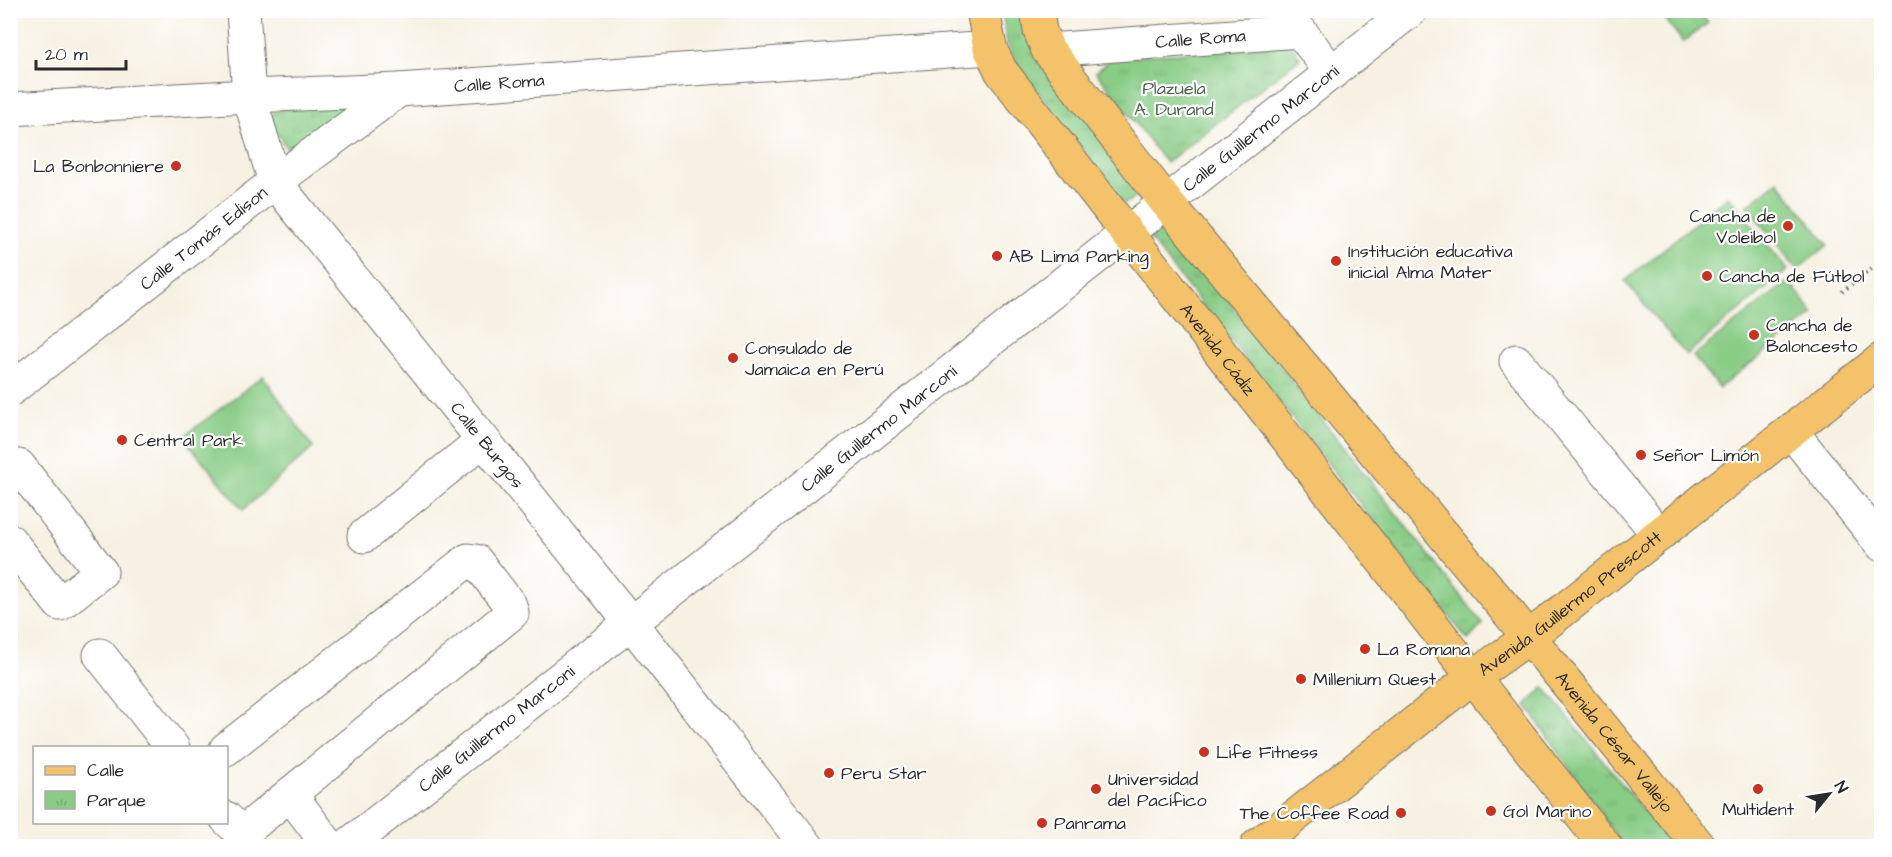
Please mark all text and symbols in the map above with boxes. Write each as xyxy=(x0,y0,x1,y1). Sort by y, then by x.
street label: Calle Roma xyxy=(1154,23,1247,55)
scale bar xyxy=(36,33,126,71)
text: 20 m xyxy=(45,42,88,67)
street label: Calle Guillermo Marconi xyxy=(1177,59,1345,198)
street label: Calle Roma xyxy=(453,68,545,99)
park label: Plazuela A. Durand xyxy=(1134,76,1214,122)
place label: La Bonbonniere xyxy=(33,154,164,179)
marker: La Bonbonniere xyxy=(169,159,183,173)
street label: Calle Tomás Edison xyxy=(135,180,273,297)
place label: Cancha de Voleibol xyxy=(1689,204,1776,250)
marker: Cancha de Voleibol xyxy=(1781,219,1795,233)
place label: Institución educativa inicial Alma Mater xyxy=(1348,239,1513,285)
place label: AB Lima Parking xyxy=(1009,244,1149,270)
marker: AB Lima Parking xyxy=(990,249,1004,263)
marker: Institución educativa inicial Alma Mater xyxy=(1329,254,1343,268)
place label: Cancha de Fútbol xyxy=(1719,264,1865,289)
marker: Cancha de Fútbol xyxy=(1700,269,1714,283)
street label: Avenida Cádiz xyxy=(1174,298,1261,401)
place label: Cancha de Baloncesto xyxy=(1766,313,1857,359)
marker: Cancha de Baloncesto xyxy=(1747,328,1761,342)
place label: Consulado de Jamaica en Perú xyxy=(745,336,884,382)
marker: Consulado de Jamaica en Perú xyxy=(726,351,740,365)
street label: Calle Guillermo Marconi xyxy=(795,359,963,498)
street label: Calle Burgos xyxy=(444,397,530,494)
place label: Central Park xyxy=(134,428,244,453)
marker: Central Park xyxy=(115,433,129,447)
place label: Señor Limón xyxy=(1653,443,1759,468)
marker: Señor Limón xyxy=(1634,448,1648,462)
street label: Avenida Guillermo Prescott xyxy=(1473,525,1668,682)
place label: La Romana xyxy=(1377,637,1470,662)
marker: La Romana xyxy=(1358,642,1372,656)
street label: Calle Guillermo Marconi xyxy=(413,659,580,798)
street label: Avenida César Vallejo xyxy=(1549,666,1679,818)
place label: Millenium Quest xyxy=(1313,667,1437,692)
marker: Millenium Quest xyxy=(1294,672,1308,686)
place label: Life Fitness xyxy=(1216,740,1318,765)
marker: Life Fitness xyxy=(1197,745,1211,759)
legend xyxy=(33,746,228,824)
text: Calle xyxy=(87,758,125,783)
place label: Peru Star xyxy=(841,761,926,786)
north arrow xyxy=(1799,764,1859,824)
marker: Peru Star xyxy=(822,766,836,780)
place label: Universidad del Pacífico xyxy=(1108,767,1207,813)
text: N xyxy=(1829,777,1853,797)
marker: Universidad del Pacífico xyxy=(1089,782,1103,796)
marker: Multident xyxy=(1751,782,1765,796)
text: Parque xyxy=(87,788,146,813)
place label: Multident xyxy=(1722,797,1795,822)
place label: Gol Marino xyxy=(1503,799,1591,824)
place label: The Coffee Road xyxy=(1240,801,1389,826)
marker: Gol Marino xyxy=(1484,804,1498,818)
marker: The Coffee Road xyxy=(1394,806,1408,820)
place label: Panrama xyxy=(1054,811,1126,836)
marker: Panrama xyxy=(1035,816,1049,830)

